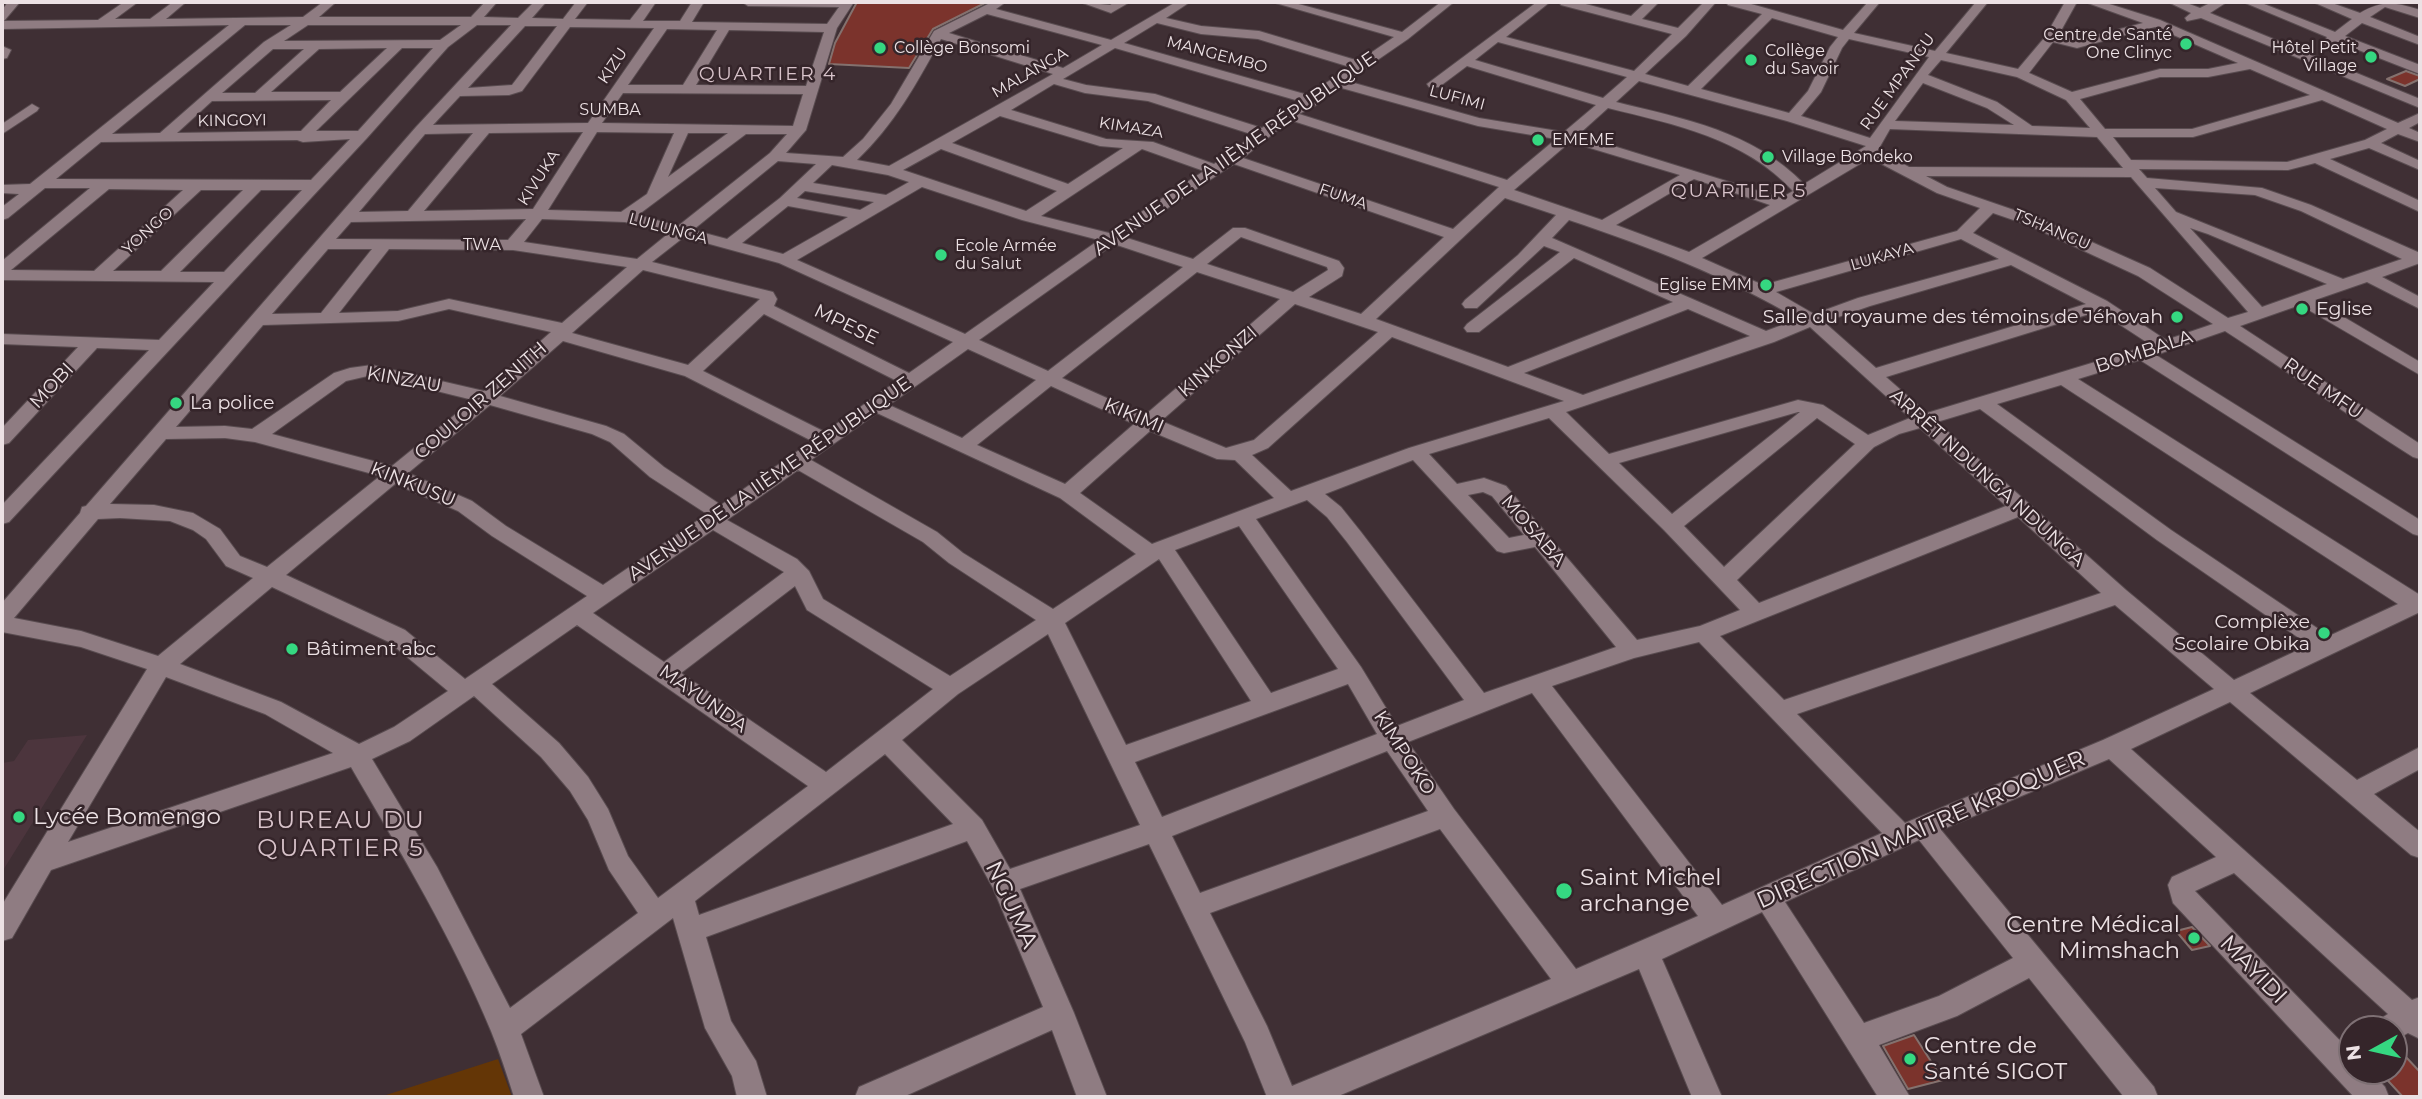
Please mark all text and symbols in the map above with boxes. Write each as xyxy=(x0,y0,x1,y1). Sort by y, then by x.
place label: Centre de Santé One Clinyc xyxy=(2043,25,2172,63)
street label: RUE MPANGU xyxy=(1857,30,1939,134)
street label: MANGEMBO xyxy=(1164,32,1270,78)
marker: Centre de Santé One Clinyc xyxy=(2178,36,2194,52)
place label: Collège Bonsomi xyxy=(894,38,1030,58)
place label: Hôtel Petit Village xyxy=(2272,38,2357,76)
marker: Collège Bonsomi xyxy=(872,40,888,56)
place label: Collège du Savoir xyxy=(1765,41,1839,79)
street label: KIZU xyxy=(594,44,632,88)
street label: MALANGA xyxy=(989,44,1071,102)
street label: AVENUE DE LA IIÈME RÉPUBLIQUE xyxy=(1089,47,1381,261)
marker: Hôtel Petit Village xyxy=(2363,49,2379,65)
marker: Collège du Savoir xyxy=(1743,52,1759,68)
district label: QUARTIER 4 xyxy=(700,63,836,85)
street label: LUFIMI xyxy=(1427,81,1487,115)
street label: SUMBA xyxy=(579,100,641,120)
street label: KINGOYI xyxy=(197,111,267,131)
street label: KIMAZA xyxy=(1097,113,1165,143)
place label: EMEME xyxy=(1552,130,1615,150)
marker: EMEME xyxy=(1530,132,1546,148)
street label: KIVUKA xyxy=(514,147,564,209)
place label: Village Bondeko xyxy=(1782,147,1913,167)
marker: Village Bondeko xyxy=(1760,149,1776,165)
street label: FUMA xyxy=(1316,180,1370,214)
district label: QUARTIER 5 xyxy=(1672,180,1806,202)
street label: YONGO xyxy=(119,203,177,259)
street label: TSHANGU xyxy=(2011,205,2093,255)
street label: LULUNGA xyxy=(627,209,709,249)
street label: TWA xyxy=(463,235,501,255)
place label: Ecole Armée du Salut xyxy=(955,236,1057,274)
street label: LUKAYA xyxy=(1848,239,1916,275)
marker: Ecole Armée du Salut xyxy=(933,247,949,263)
place label: Eglise EMM xyxy=(1659,275,1752,295)
marker: Eglise EMM xyxy=(1758,277,1774,293)
place label: Eglise xyxy=(2316,298,2373,320)
street label: MPESE xyxy=(810,300,882,350)
marker: Eglise xyxy=(2294,301,2310,317)
place label: Salle du royaume des témoins de Jéhovah xyxy=(1763,306,2163,328)
marker: Salle du royaume des témoins de Jéhovah xyxy=(2169,309,2185,325)
street label: KINKONZI xyxy=(1174,322,1262,402)
street label: BOMBALA xyxy=(2092,326,2196,378)
street label: COULOIR ZENITH xyxy=(410,337,552,465)
street label: RUE MFU xyxy=(2279,353,2367,425)
street label: MOBI xyxy=(25,358,79,414)
street label: KINZAU xyxy=(365,362,443,398)
street label: AVENUE DE LA IIÈME RÉPUBLIQUE xyxy=(624,372,916,586)
street label: ARRÊT NDUNGA NDUNGA xyxy=(1885,384,2089,572)
place label: La police xyxy=(190,392,274,414)
street label: KIKIMI xyxy=(1101,393,1167,439)
marker: La police xyxy=(168,395,184,411)
street label: KINKUSU xyxy=(367,458,459,512)
street label: MOSABA xyxy=(1496,491,1570,571)
place label: Complèxe Scolaire Obika xyxy=(2174,611,2310,655)
marker: Complèxe Scolaire Obika xyxy=(2316,625,2332,641)
place label: Bâtiment abc xyxy=(306,638,436,660)
marker: Bâtiment abc xyxy=(284,641,300,657)
street label: MAYUNDA xyxy=(655,660,751,738)
street label: KIMPOKO xyxy=(1368,707,1440,799)
street label: DIRECTION MAITRE KROQUER xyxy=(1753,745,2089,915)
place label: Lycée Bomengo xyxy=(33,803,221,831)
district label: BUREAU DU QUARTIER 5 xyxy=(257,807,425,863)
marker: Lycée Bomengo xyxy=(11,809,27,825)
street label: NGUMA xyxy=(979,857,1043,953)
place label: Saint Michel archange xyxy=(1580,864,1721,918)
marker: Saint Michel archange xyxy=(1554,881,1574,901)
place label: Centre Médical Mimshach xyxy=(2006,911,2180,965)
marker: Centre Médical Mimshach xyxy=(2186,930,2202,946)
street label: MAYIDI xyxy=(2214,930,2292,1010)
north arrow xyxy=(2338,1015,2408,1085)
place label: Centre de Santé SIGOT xyxy=(1924,1032,2067,1086)
text: N xyxy=(2341,1044,2366,1062)
marker: Centre de Santé SIGOT xyxy=(1902,1051,1918,1067)

